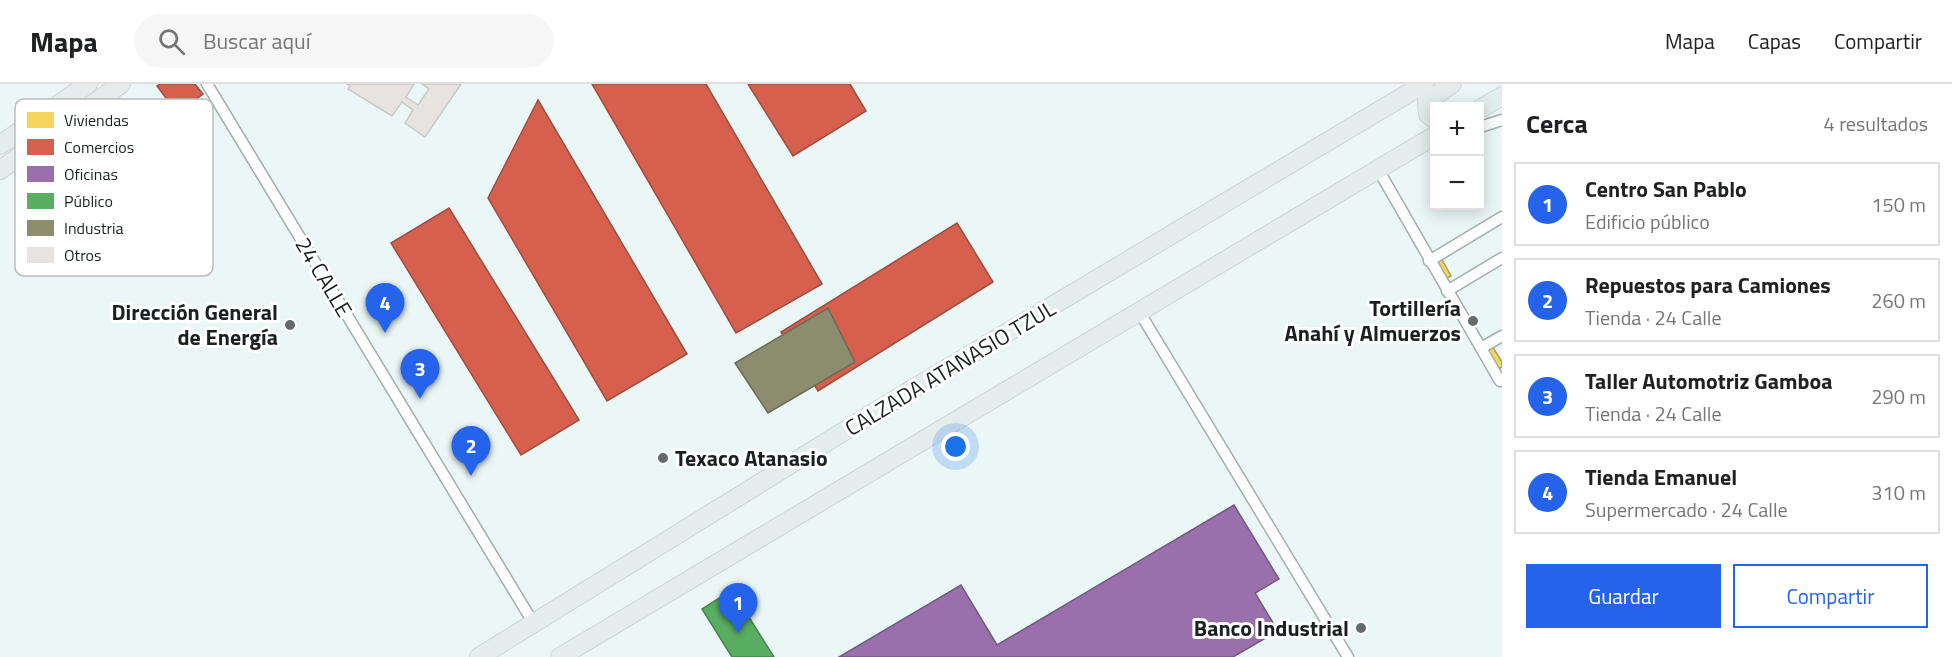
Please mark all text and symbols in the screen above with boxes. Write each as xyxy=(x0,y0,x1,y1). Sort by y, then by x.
search box xyxy=(134,14,554,68)
text: Mapa xyxy=(30,20,98,63)
text: Buscar aquí xyxy=(203,24,311,58)
icon: search xyxy=(155,25,188,58)
text: Mapa xyxy=(1665,25,1715,57)
text: Capas xyxy=(1748,25,1801,57)
text: Compartir xyxy=(1834,25,1922,57)
legend xyxy=(15,99,213,276)
map controls xyxy=(1430,102,1484,210)
button: + xyxy=(1430,102,1484,156)
text: Cerca xyxy=(1526,104,1588,143)
text: Viviendas xyxy=(64,108,129,132)
text: 4 resultados xyxy=(1824,108,1928,139)
text: Comercios xyxy=(64,135,134,159)
button: − xyxy=(1430,156,1484,210)
text: Oficinas xyxy=(64,162,118,186)
text: Centro San Pablo xyxy=(1585,172,1747,206)
text: Público xyxy=(64,189,113,213)
text: 1 xyxy=(1542,189,1553,220)
text: 150 m xyxy=(1871,189,1926,220)
text: Edificio público xyxy=(1585,206,1710,237)
text: Industria xyxy=(64,216,124,240)
street label: 24 CALLE xyxy=(287,231,361,323)
text: Otros xyxy=(64,243,101,267)
text: Repuestos para Camiones xyxy=(1585,268,1831,302)
pin: 4 xyxy=(366,284,404,333)
text: 2 xyxy=(1542,285,1553,316)
text: 260 m xyxy=(1871,285,1926,316)
street label: CALZADA ATANASIO TZUL xyxy=(838,291,1062,445)
place label: Tortillería Anahí y Almuerzos xyxy=(1285,291,1461,350)
place label: Dirección General de Energía xyxy=(112,295,278,354)
text: Tienda · 24 Calle xyxy=(1585,302,1722,333)
marker: Tortillería Anahí y Almuerzos xyxy=(1466,314,1480,328)
marker: Dirección General de Energía xyxy=(283,318,297,332)
pin: 3 xyxy=(400,350,440,399)
text: Taller Automotriz Gamboa xyxy=(1585,364,1832,398)
text: 3 xyxy=(1542,381,1553,412)
text: 290 m xyxy=(1871,381,1926,412)
text: Tienda · 24 Calle xyxy=(1585,398,1722,429)
pin: 2 xyxy=(452,426,490,476)
your location xyxy=(941,432,970,461)
place label: Texaco Atanasio xyxy=(675,441,828,475)
marker: Texaco Atanasio xyxy=(656,451,670,465)
text: Tienda Emanuel xyxy=(1585,460,1737,494)
text: 4 xyxy=(1542,477,1553,508)
text: 310 m xyxy=(1871,477,1926,508)
text: Supermercado · 24 Calle xyxy=(1585,494,1788,525)
button: Guardar xyxy=(1526,564,1721,628)
button: Compartir xyxy=(1733,564,1928,628)
pin: 1 xyxy=(718,584,758,633)
place label: Banco Industrial xyxy=(1194,611,1349,645)
marker: Banco Industrial xyxy=(1354,621,1368,635)

